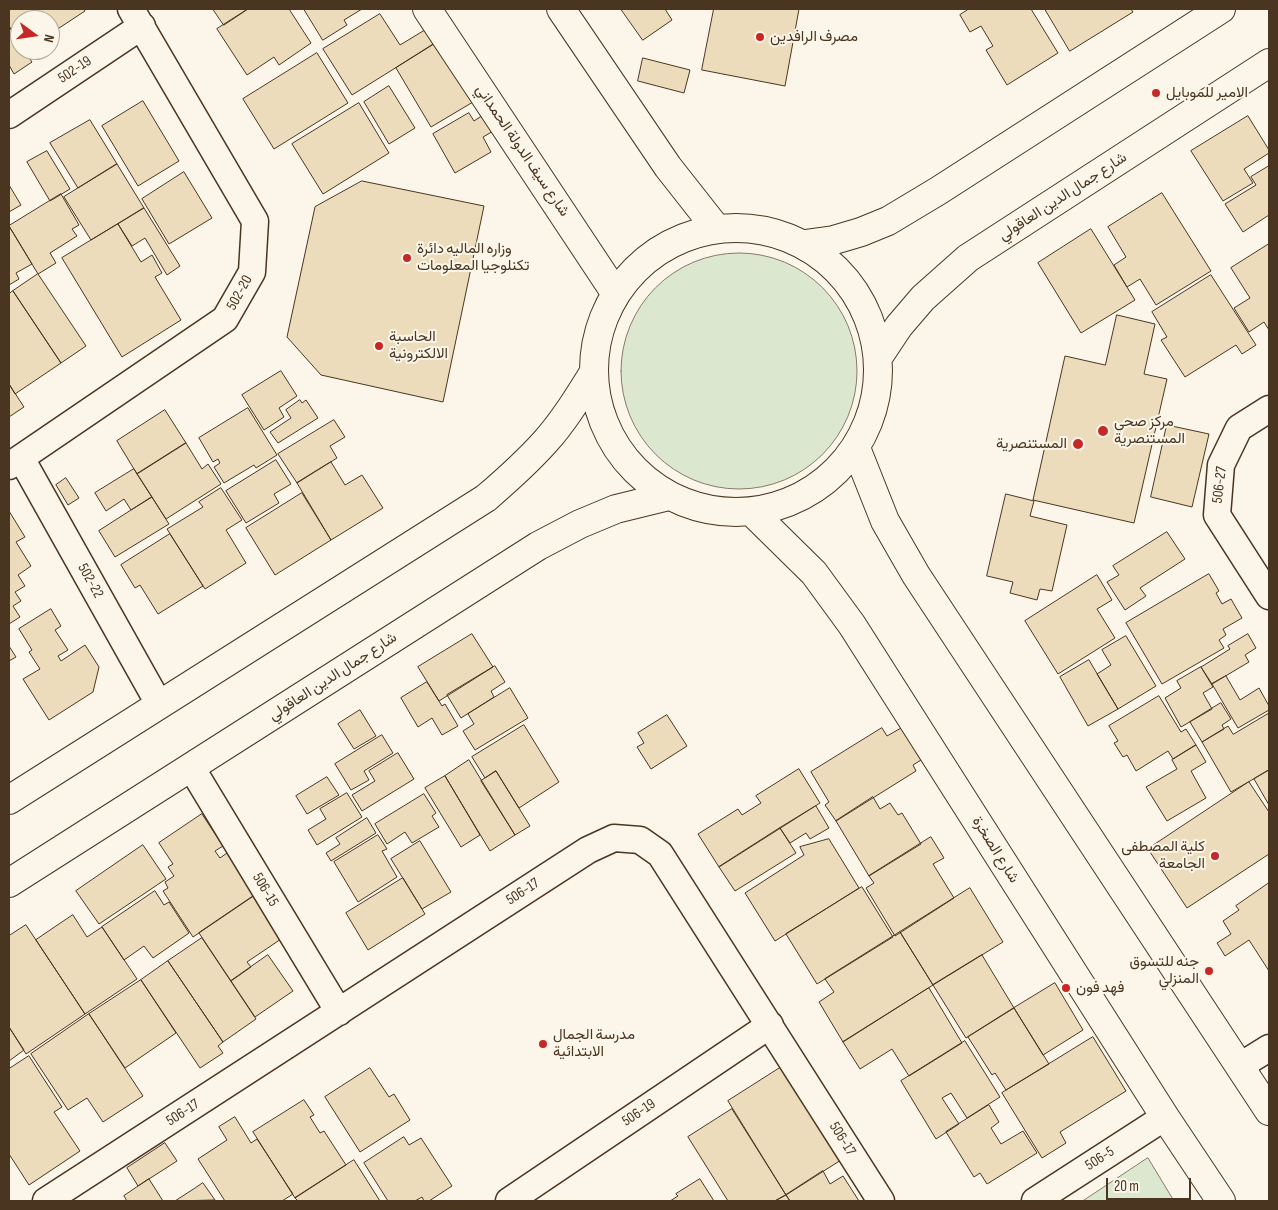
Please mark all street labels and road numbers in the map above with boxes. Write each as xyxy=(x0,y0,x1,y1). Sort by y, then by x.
street label: 502-19 xyxy=(55,52,95,88)
street label: شارع سيف الدولة الحمداني xyxy=(471,82,573,220)
street label: شارع جمال الدين العاقولي xyxy=(996,149,1130,245)
street label: 502-20 xyxy=(223,272,257,314)
street label: 506-27 xyxy=(1209,466,1231,504)
street label: 502-22 xyxy=(73,561,107,601)
street label: شارع جمال الدين العاقولي xyxy=(266,629,400,725)
street label: شارع الصخرة xyxy=(967,813,1023,887)
street label: 506-15 xyxy=(248,870,282,910)
street label: 506-17 xyxy=(503,875,543,909)
street label: 506-19 xyxy=(619,1095,659,1131)
street label: 506-17 xyxy=(163,1096,203,1130)
street label: 506-17 xyxy=(825,1119,859,1159)
street label: 506-5 xyxy=(1082,1143,1118,1175)

